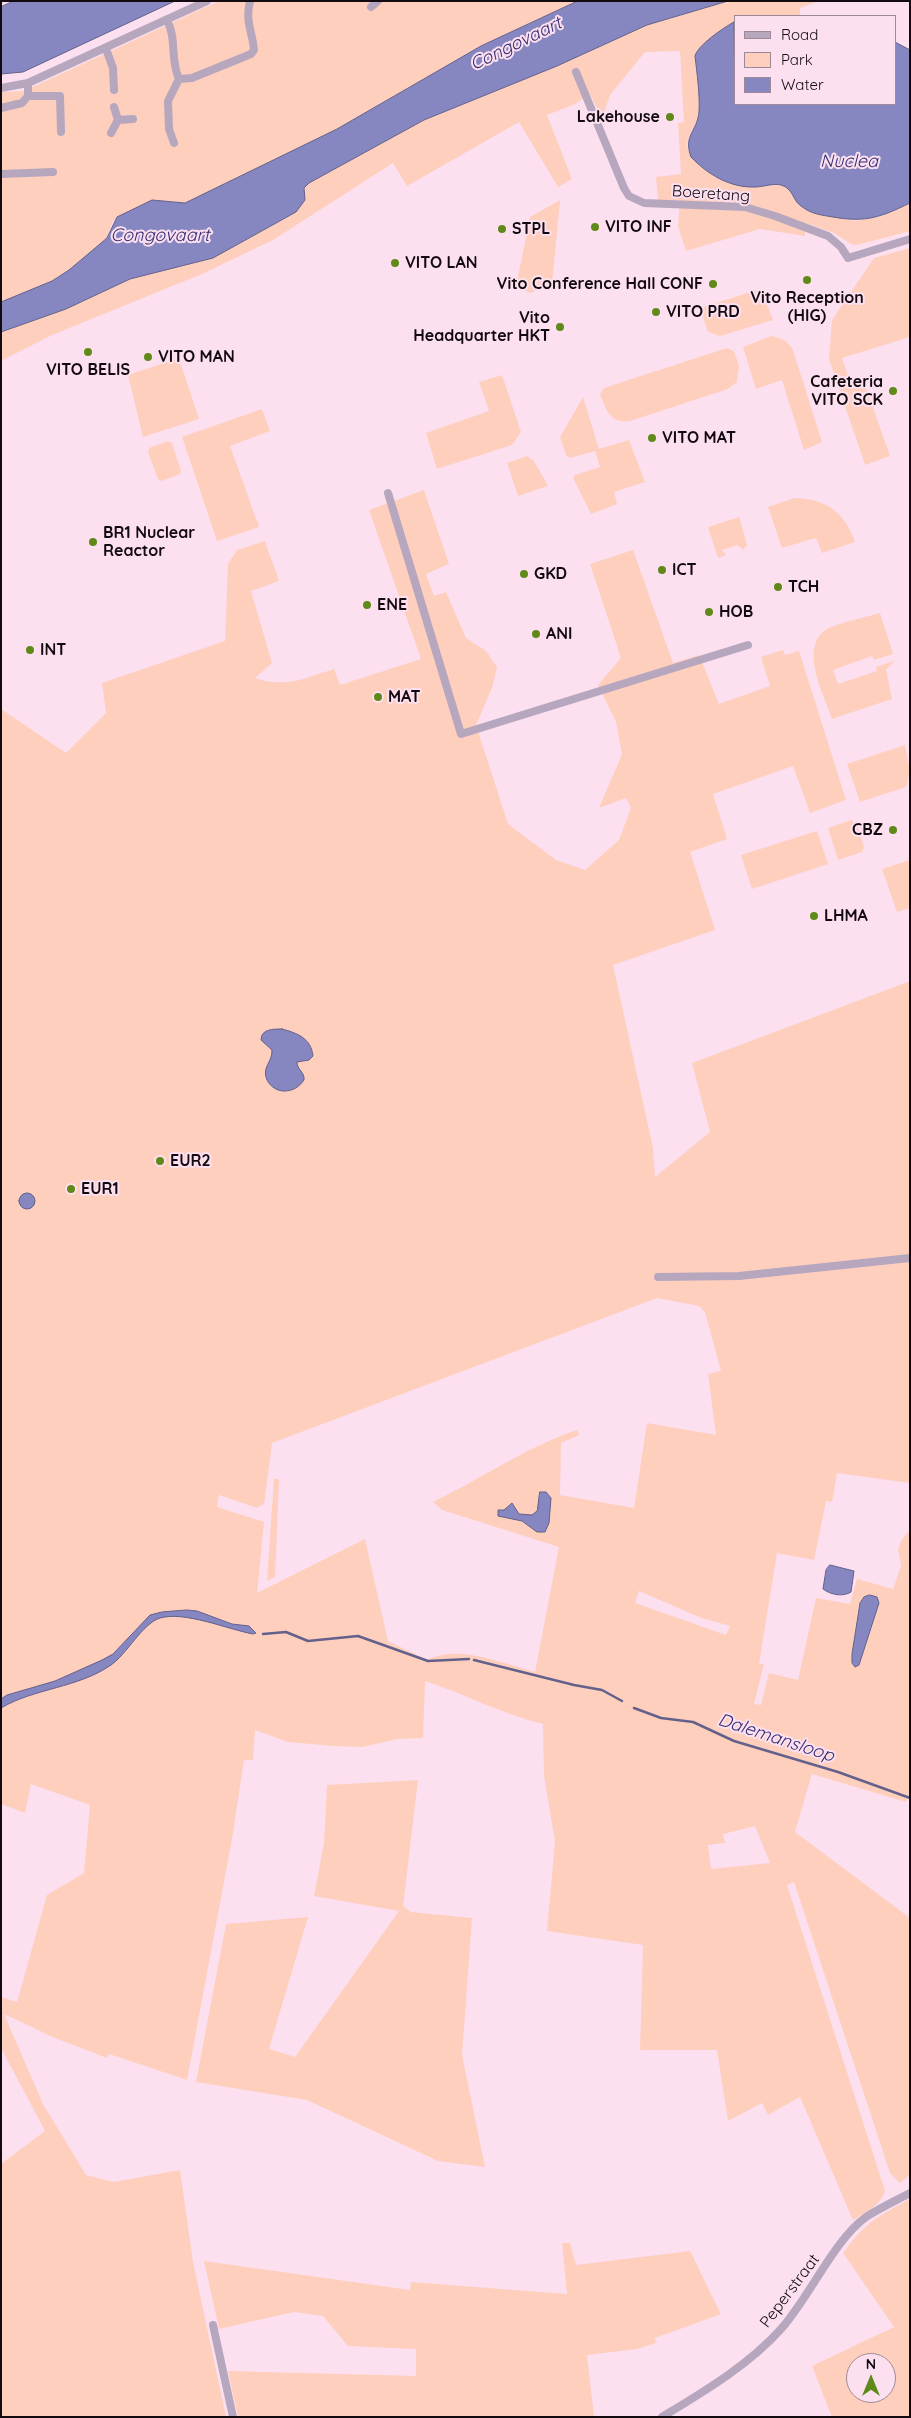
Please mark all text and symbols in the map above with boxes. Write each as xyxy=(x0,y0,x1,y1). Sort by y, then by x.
water label: Congovaart xyxy=(467,13,565,75)
legend xyxy=(734,15,896,105)
text: Road xyxy=(781,25,818,44)
text: Park xyxy=(781,50,813,69)
text: Water xyxy=(781,75,824,94)
place label: Lakehouse xyxy=(577,107,660,127)
marker: Lakehouse xyxy=(664,111,676,123)
water label: Nuclea xyxy=(820,151,878,173)
street label: Boeretang xyxy=(671,182,751,206)
place label: VITO INF xyxy=(605,217,672,237)
place label: STPL xyxy=(512,219,550,239)
marker: VITO INF xyxy=(589,221,601,233)
marker: STPL xyxy=(496,223,508,235)
water label: Congovaart xyxy=(110,225,210,247)
place label: VITO LAN xyxy=(405,253,478,273)
marker: VITO LAN xyxy=(389,257,401,269)
place label: Vito Conference Hall CONF xyxy=(497,274,703,294)
marker: Vito Reception (HIG) xyxy=(801,274,813,286)
marker: Vito Conference Hall CONF xyxy=(707,278,719,290)
place label: Vito Reception (HIG) xyxy=(750,288,864,326)
place label: VITO PRD xyxy=(666,302,740,322)
marker: VITO PRD xyxy=(650,306,662,318)
place label: Vito Headquarter HKT xyxy=(413,308,550,346)
marker: Vito Headquarter HKT xyxy=(554,321,566,333)
marker: VITO BELIS xyxy=(82,346,94,358)
place label: VITO MAN xyxy=(158,347,235,367)
marker: VITO MAN xyxy=(142,351,154,363)
place label: VITO BELIS xyxy=(46,360,130,380)
place label: Cafeteria VITO SCK xyxy=(810,372,883,410)
marker: Cafeteria VITO SCK xyxy=(887,385,899,397)
place label: VITO MAT xyxy=(662,428,736,448)
marker: VITO MAT xyxy=(646,432,658,444)
place label: BR1 Nuclear Reactor xyxy=(103,523,195,561)
marker: BR1 Nuclear Reactor xyxy=(87,536,99,548)
place label: ICT xyxy=(672,560,696,580)
place label: GKD xyxy=(534,564,567,584)
marker: ICT xyxy=(656,564,668,576)
marker: GKD xyxy=(518,568,530,580)
place label: TCH xyxy=(788,577,819,597)
marker: TCH xyxy=(772,581,784,593)
place label: ENE xyxy=(377,595,407,615)
marker: ENE xyxy=(361,599,373,611)
place label: HOB xyxy=(719,602,753,622)
marker: HOB xyxy=(703,606,715,618)
place label: ANI xyxy=(546,624,572,644)
marker: ANI xyxy=(530,628,542,640)
place label: INT xyxy=(40,640,66,660)
marker: INT xyxy=(24,644,36,656)
place label: MAT xyxy=(388,687,421,707)
marker: MAT xyxy=(372,691,384,703)
place label: CBZ xyxy=(852,820,883,840)
marker: CBZ xyxy=(887,824,899,836)
place label: LHMA xyxy=(824,906,868,926)
marker: LHMA xyxy=(808,910,820,922)
place label: EUR2 xyxy=(170,1151,211,1171)
marker: EUR2 xyxy=(154,1155,166,1167)
place label: EUR1 xyxy=(81,1179,119,1199)
marker: EUR1 xyxy=(65,1183,77,1195)
water label: Dalemansloop xyxy=(715,1709,837,1767)
street label: Peperstraat xyxy=(756,2250,824,2332)
north arrow xyxy=(846,2353,896,2403)
text: N xyxy=(866,2355,876,2373)

